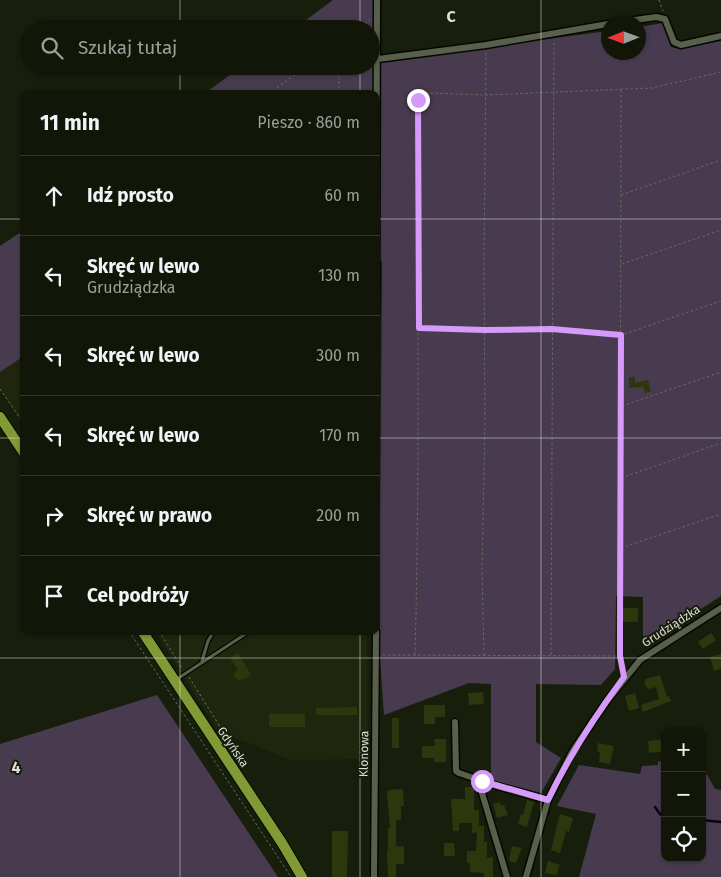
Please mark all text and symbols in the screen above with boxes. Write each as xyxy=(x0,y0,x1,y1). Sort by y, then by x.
text: C xyxy=(446,7,456,26)
north arrow xyxy=(601,15,646,60)
search box xyxy=(20,20,380,75)
icon: search xyxy=(38,34,66,62)
text: Szukaj tutaj xyxy=(78,36,177,59)
route end xyxy=(407,89,430,112)
text: 11 min xyxy=(40,110,100,136)
text: Pieszo · 860 m xyxy=(257,113,360,132)
icon: ahead xyxy=(40,182,68,210)
text: Idź prosto xyxy=(87,184,174,207)
text: 60 m xyxy=(325,186,360,205)
text: Skręć w lewo xyxy=(87,255,200,278)
icon: left xyxy=(40,262,68,290)
text: 130 m xyxy=(318,266,360,285)
text: Grudziądzka xyxy=(87,278,176,297)
icon: left xyxy=(40,342,68,370)
text: Skręć w lewo xyxy=(87,344,200,367)
text: 300 m xyxy=(316,346,360,365)
icon: left xyxy=(40,422,68,450)
text: Skręć w lewo xyxy=(87,424,200,447)
text: 170 m xyxy=(319,426,360,445)
icon: right xyxy=(40,502,68,530)
text: Skręć w prawo xyxy=(87,504,212,527)
text: 200 m xyxy=(316,506,360,525)
icon: arrive xyxy=(40,582,68,610)
text: Cel podróży xyxy=(87,584,189,607)
street label: Grudziądzka xyxy=(639,602,703,650)
street label: Gdyńska xyxy=(214,724,252,770)
map controls xyxy=(661,727,706,862)
button: + xyxy=(661,727,706,772)
street label: Klonowa xyxy=(357,731,371,777)
text: 4 xyxy=(11,758,21,777)
route start xyxy=(471,770,494,793)
button: − xyxy=(661,772,706,817)
button: locate xyxy=(661,817,706,862)

